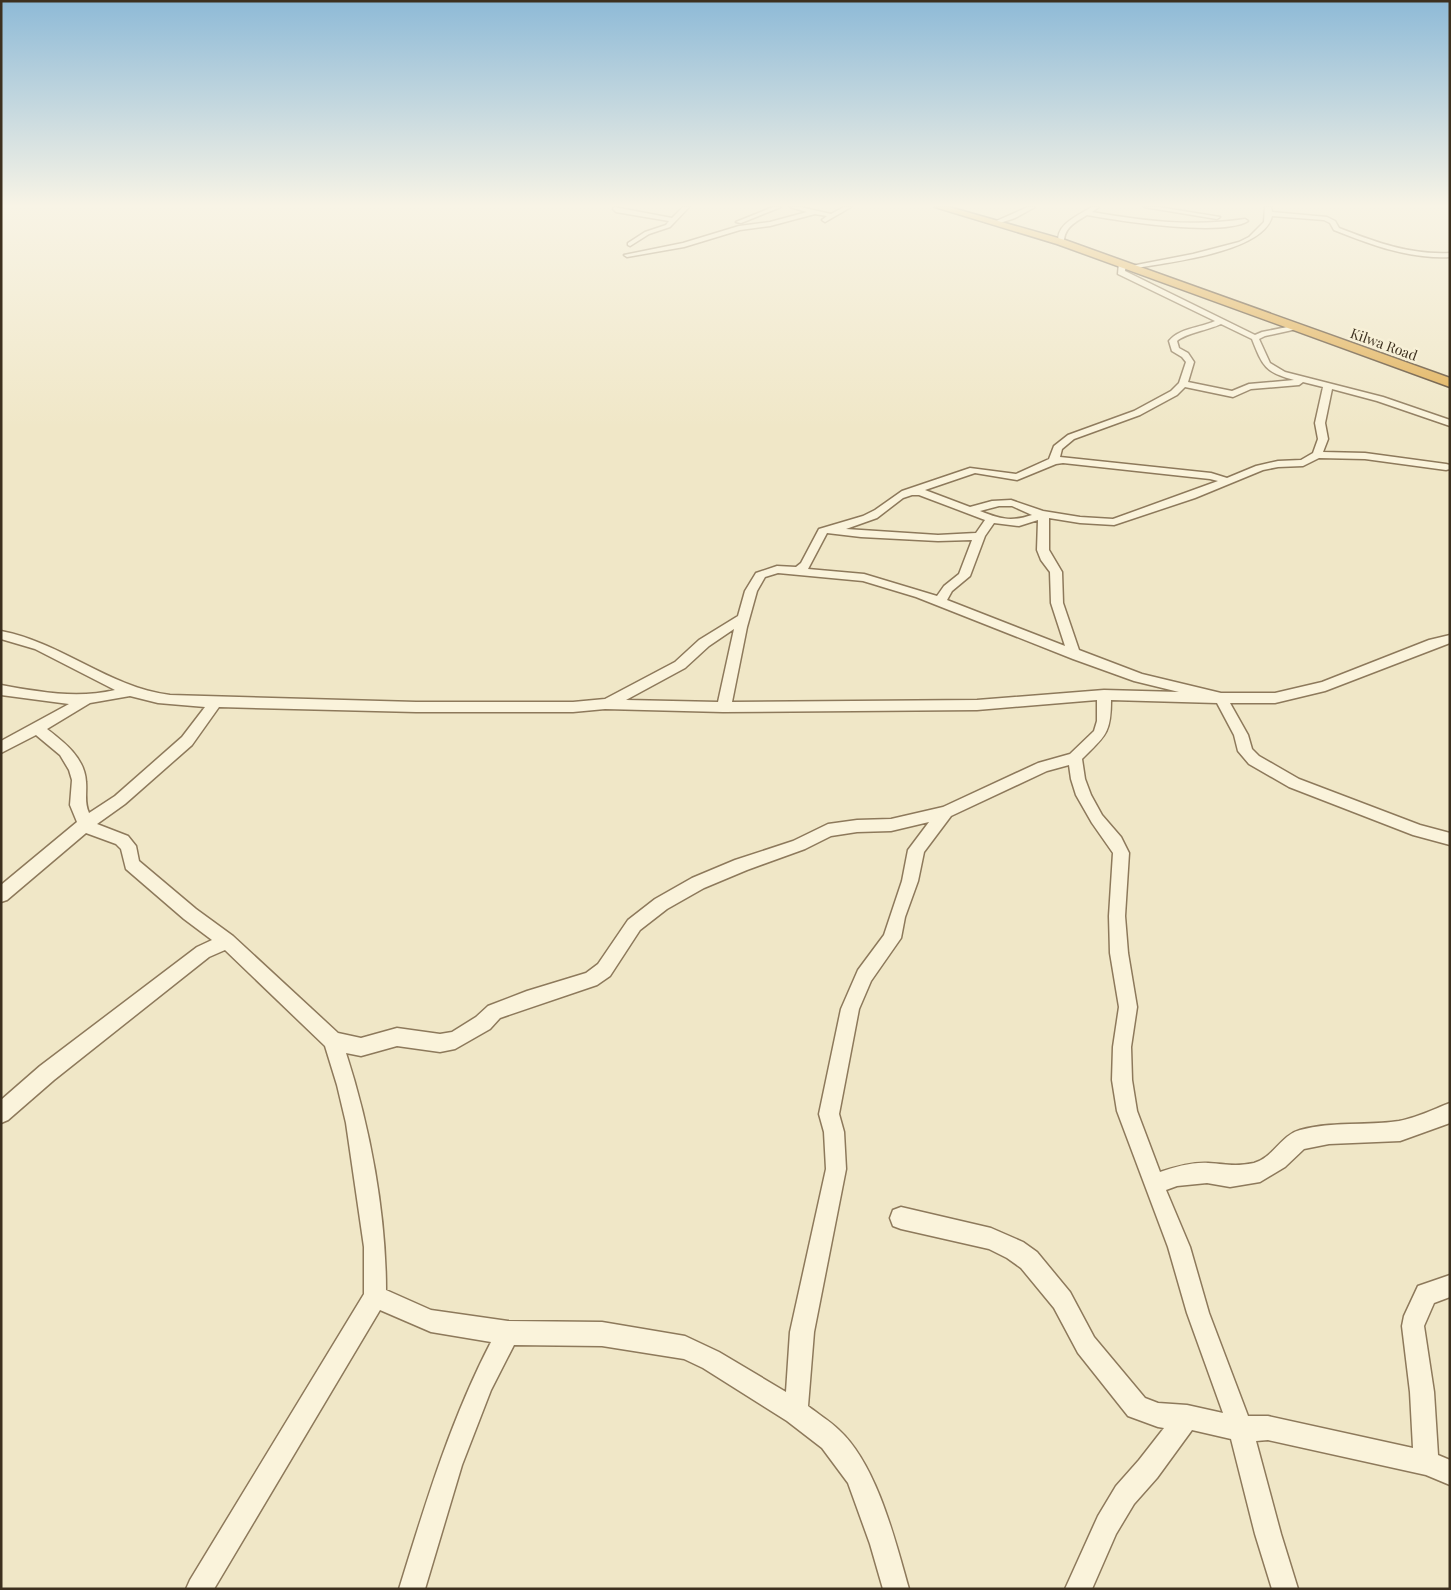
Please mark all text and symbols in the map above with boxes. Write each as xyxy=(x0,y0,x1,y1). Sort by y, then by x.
street label: Kilwa Road xyxy=(1348,323,1420,365)

